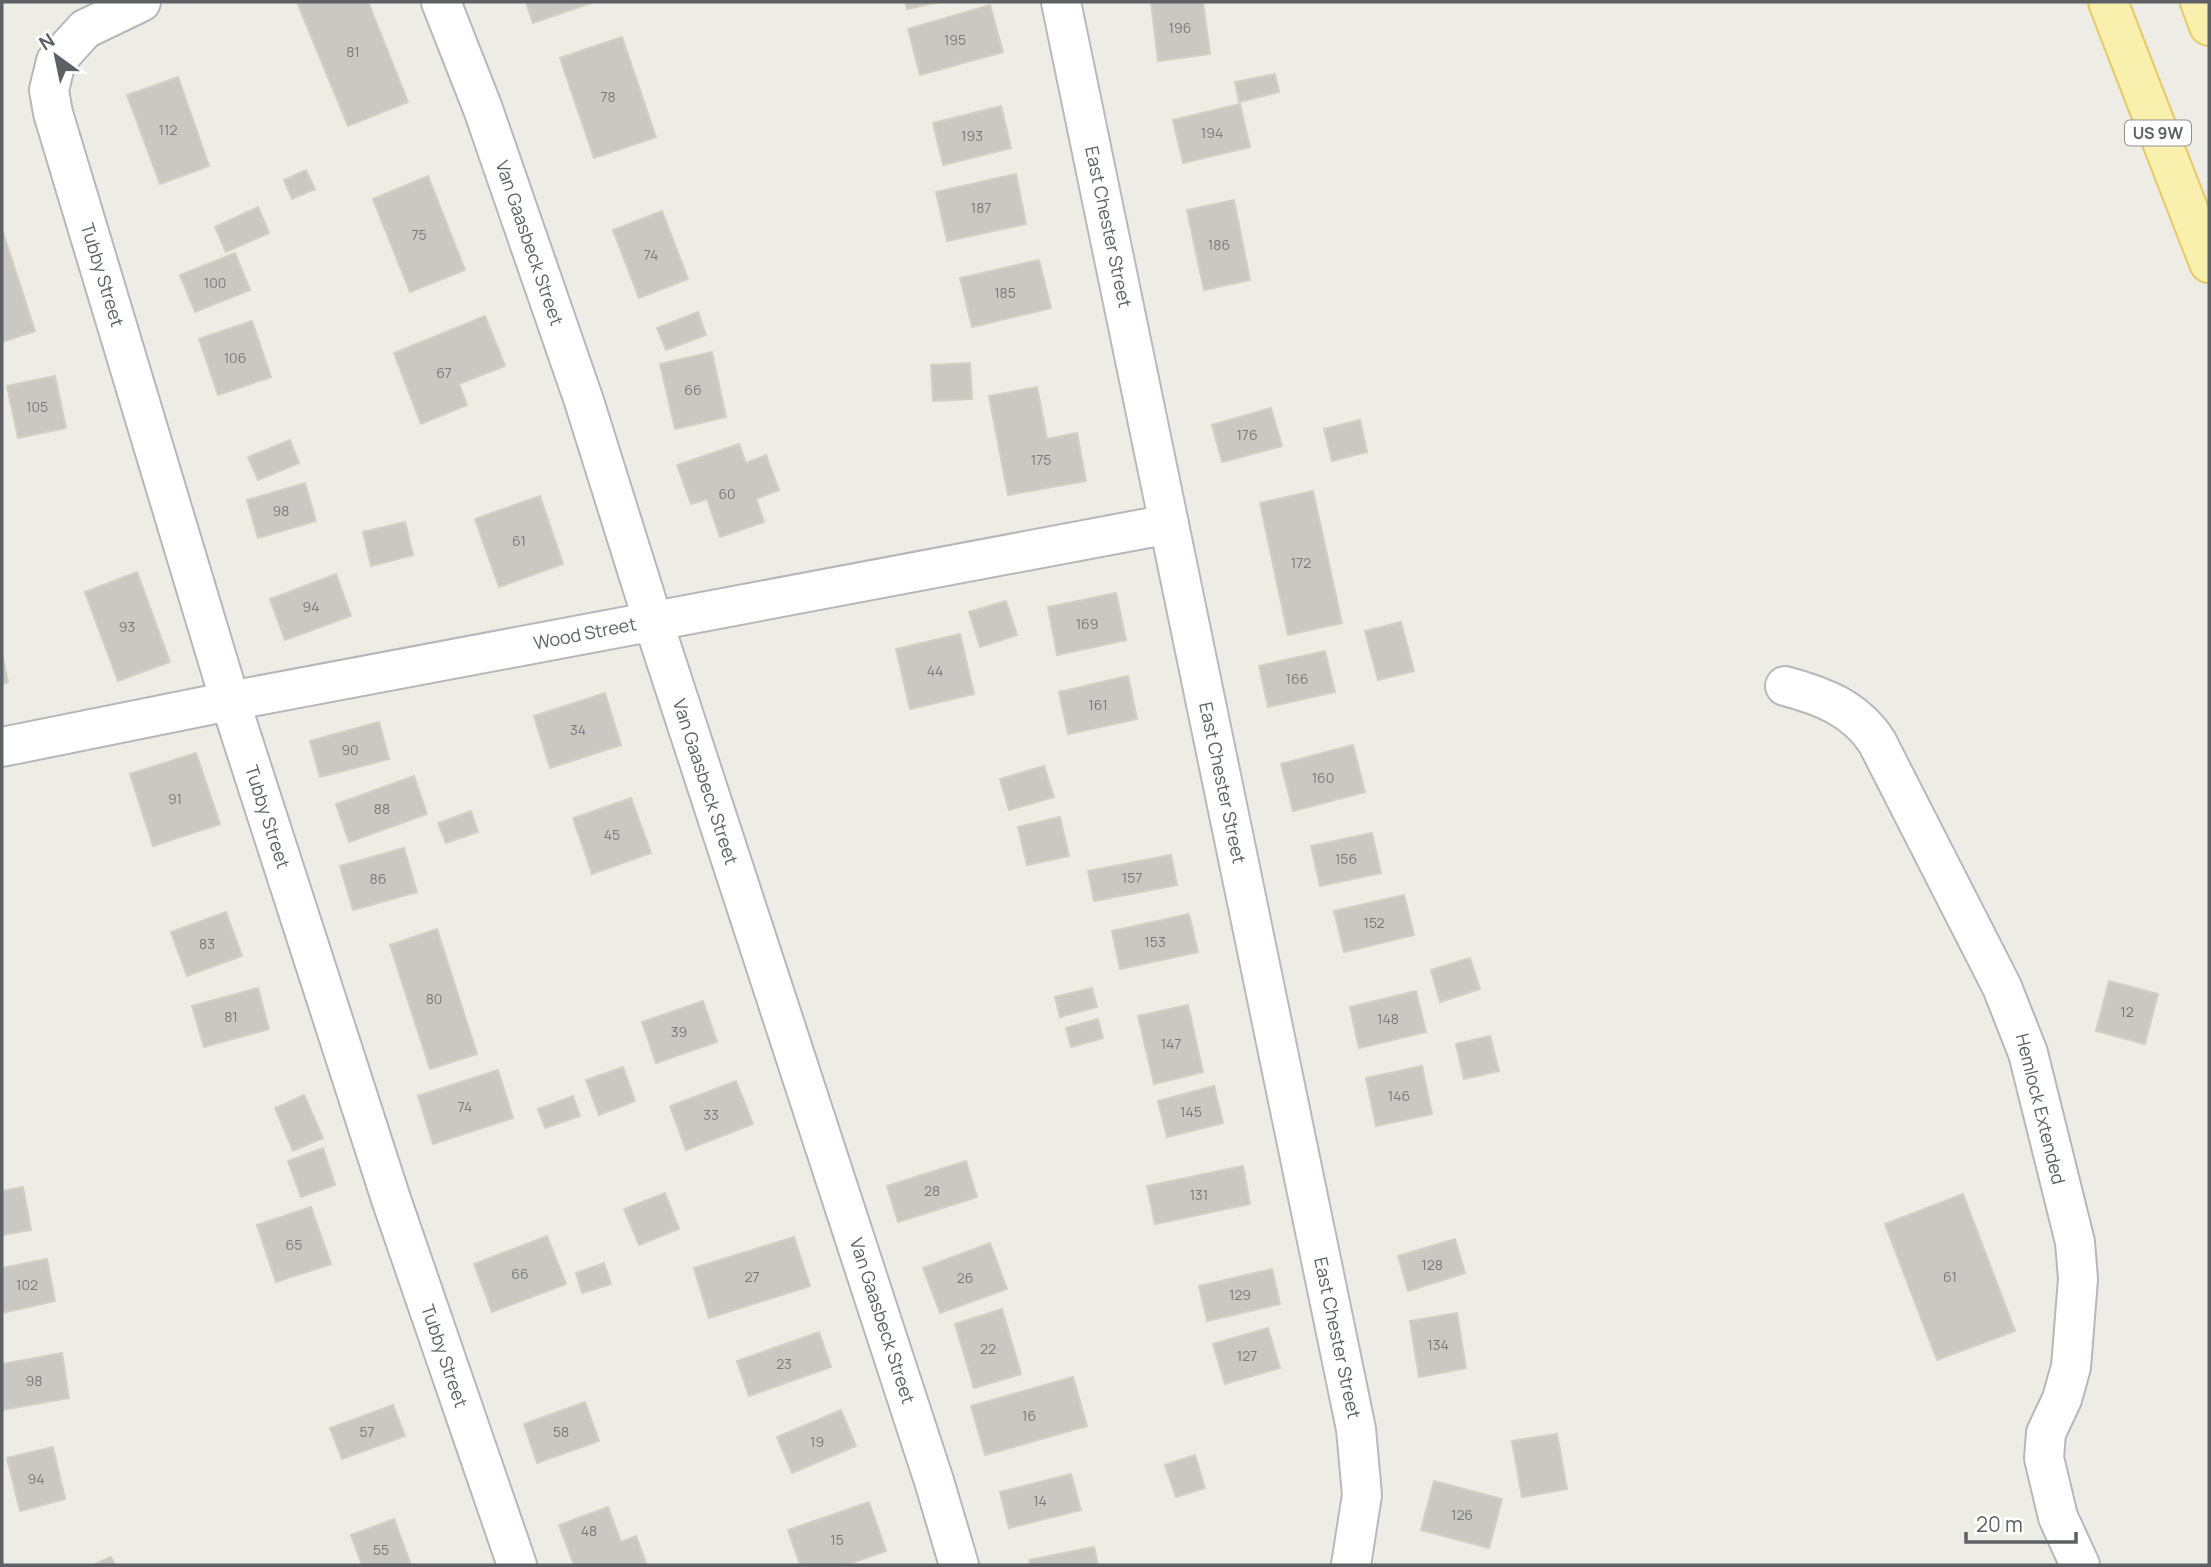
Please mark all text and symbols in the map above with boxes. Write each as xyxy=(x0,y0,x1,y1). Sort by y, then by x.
house number: 196 xyxy=(1169,18,1191,37)
north arrow xyxy=(21,21,91,91)
text: N xyxy=(34,27,60,56)
house number: 195 xyxy=(944,30,966,49)
house number: 81 xyxy=(346,42,360,61)
house number: 78 xyxy=(600,87,616,106)
house number: 112 xyxy=(159,120,177,139)
road number: US 9W xyxy=(2125,120,2191,146)
house number: 194 xyxy=(1201,123,1223,142)
house number: 193 xyxy=(961,126,983,145)
street label: East Chester Street xyxy=(1080,144,1138,310)
street label: Van Gaasbeck Street xyxy=(490,157,569,328)
house number: 187 xyxy=(971,198,991,217)
street label: Tubby Street xyxy=(76,220,130,330)
house number: 75 xyxy=(411,225,427,244)
house number: 186 xyxy=(1208,235,1230,254)
house number: 74 xyxy=(644,245,658,264)
house number: 100 xyxy=(204,273,226,292)
house number: 185 xyxy=(994,283,1016,302)
house number: 106 xyxy=(224,348,246,367)
house number: 67 xyxy=(436,363,452,382)
house number: 66 xyxy=(684,380,702,399)
house number: 105 xyxy=(26,397,48,416)
house number: 176 xyxy=(1236,425,1258,444)
house number: 175 xyxy=(1031,450,1051,469)
house number: 60 xyxy=(718,484,736,503)
house number: 98 xyxy=(273,501,289,520)
house number: 61 xyxy=(512,531,526,550)
house number: 172 xyxy=(1291,553,1311,572)
house number: 94 xyxy=(303,597,319,616)
street label: Wood Street xyxy=(531,611,638,655)
house number: 169 xyxy=(1076,614,1098,633)
house number: 93 xyxy=(119,617,135,636)
house number: 44 xyxy=(927,661,943,680)
house number: 166 xyxy=(1286,669,1308,688)
house number: 161 xyxy=(1088,695,1108,714)
street label: Van Gaasbeck Street xyxy=(668,696,744,868)
street label: East Chester Street xyxy=(1194,700,1252,866)
house number: 34 xyxy=(570,720,586,739)
house number: 90 xyxy=(341,740,359,759)
street label: Tubby Street xyxy=(240,762,296,871)
house number: 160 xyxy=(1312,768,1334,787)
house number: 91 xyxy=(168,789,182,808)
house number: 88 xyxy=(374,799,390,818)
house number: 45 xyxy=(604,825,620,844)
house number: 156 xyxy=(1335,849,1357,868)
house number: 157 xyxy=(1122,868,1142,887)
house number: 86 xyxy=(370,869,386,888)
house number: 152 xyxy=(1363,913,1385,932)
house number: 153 xyxy=(1144,932,1166,951)
house number: 83 xyxy=(199,934,215,953)
house number: 80 xyxy=(426,989,442,1008)
house number: 12 xyxy=(2120,1002,2134,1021)
house number: 81 xyxy=(224,1007,238,1026)
house number: 148 xyxy=(1377,1009,1399,1028)
house number: 39 xyxy=(671,1022,687,1041)
street label: Hemlock Extended xyxy=(2011,1031,2071,1187)
house number: 147 xyxy=(1161,1034,1181,1053)
house number: 146 xyxy=(1388,1086,1410,1105)
house number: 74 xyxy=(458,1097,472,1116)
house number: 145 xyxy=(1180,1102,1202,1121)
house number: 33 xyxy=(703,1105,719,1124)
house number: 28 xyxy=(924,1181,940,1200)
house number: 131 xyxy=(1190,1185,1208,1204)
house number: 65 xyxy=(286,1235,302,1254)
street label: Van Gaasbeck Street xyxy=(845,1235,921,1407)
street label: East Chester Street xyxy=(1309,1255,1367,1421)
house number: 128 xyxy=(1421,1255,1443,1274)
house number: 66 xyxy=(511,1264,529,1283)
house number: 27 xyxy=(744,1267,760,1286)
house number: 61 xyxy=(1943,1267,1957,1286)
house number: 26 xyxy=(957,1268,973,1287)
house number: 102 xyxy=(16,1275,38,1294)
house number: 129 xyxy=(1229,1285,1251,1304)
street label: Tubby Street xyxy=(416,1301,474,1410)
house number: 134 xyxy=(1427,1335,1449,1354)
house number: 22 xyxy=(980,1339,996,1358)
house number: 127 xyxy=(1237,1346,1257,1365)
house number: 23 xyxy=(776,1354,792,1373)
house number: 98 xyxy=(26,1371,42,1390)
house number: 16 xyxy=(1022,1406,1036,1425)
house number: 57 xyxy=(359,1422,375,1441)
house number: 58 xyxy=(553,1422,569,1441)
house number: 19 xyxy=(810,1432,824,1451)
house number: 94 xyxy=(28,1469,44,1488)
house number: 14 xyxy=(1033,1491,1047,1510)
scale bar xyxy=(1966,1500,2076,1544)
house number: 126 xyxy=(1451,1505,1473,1524)
text: 20 m xyxy=(1976,1510,2023,1538)
house number: 48 xyxy=(581,1521,597,1540)
house number: 15 xyxy=(830,1530,844,1549)
house number: 55 xyxy=(373,1540,389,1559)

